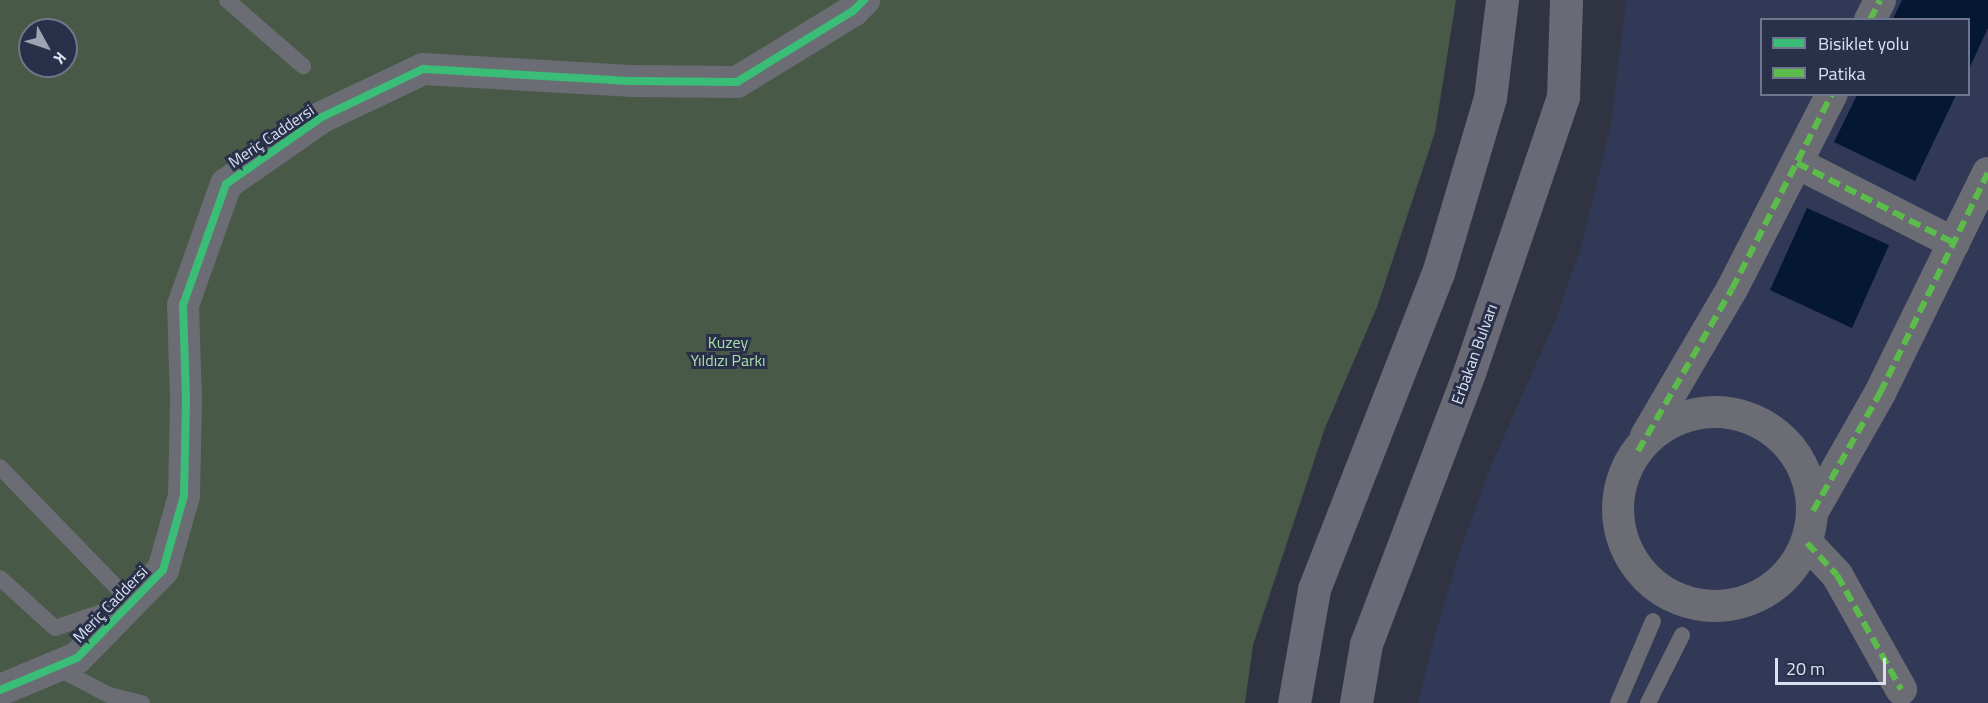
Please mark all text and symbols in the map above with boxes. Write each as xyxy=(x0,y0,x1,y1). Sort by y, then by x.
north arrow xyxy=(18,18,78,78)
legend xyxy=(1760,18,1970,96)
text: Bisiklet yolu xyxy=(1818,30,1909,57)
text: K xyxy=(48,47,73,70)
text: Patika xyxy=(1818,60,1865,87)
street label: Meriç Caddersi xyxy=(225,100,317,172)
street label: Erbakan Bulvarı xyxy=(1447,301,1501,407)
park label: Kuzey Yıldızı Parkı xyxy=(690,332,766,370)
street label: Meriç Caddersi xyxy=(69,562,151,646)
scale bar xyxy=(1778,646,1889,684)
text: 20 m xyxy=(1786,655,1825,682)

